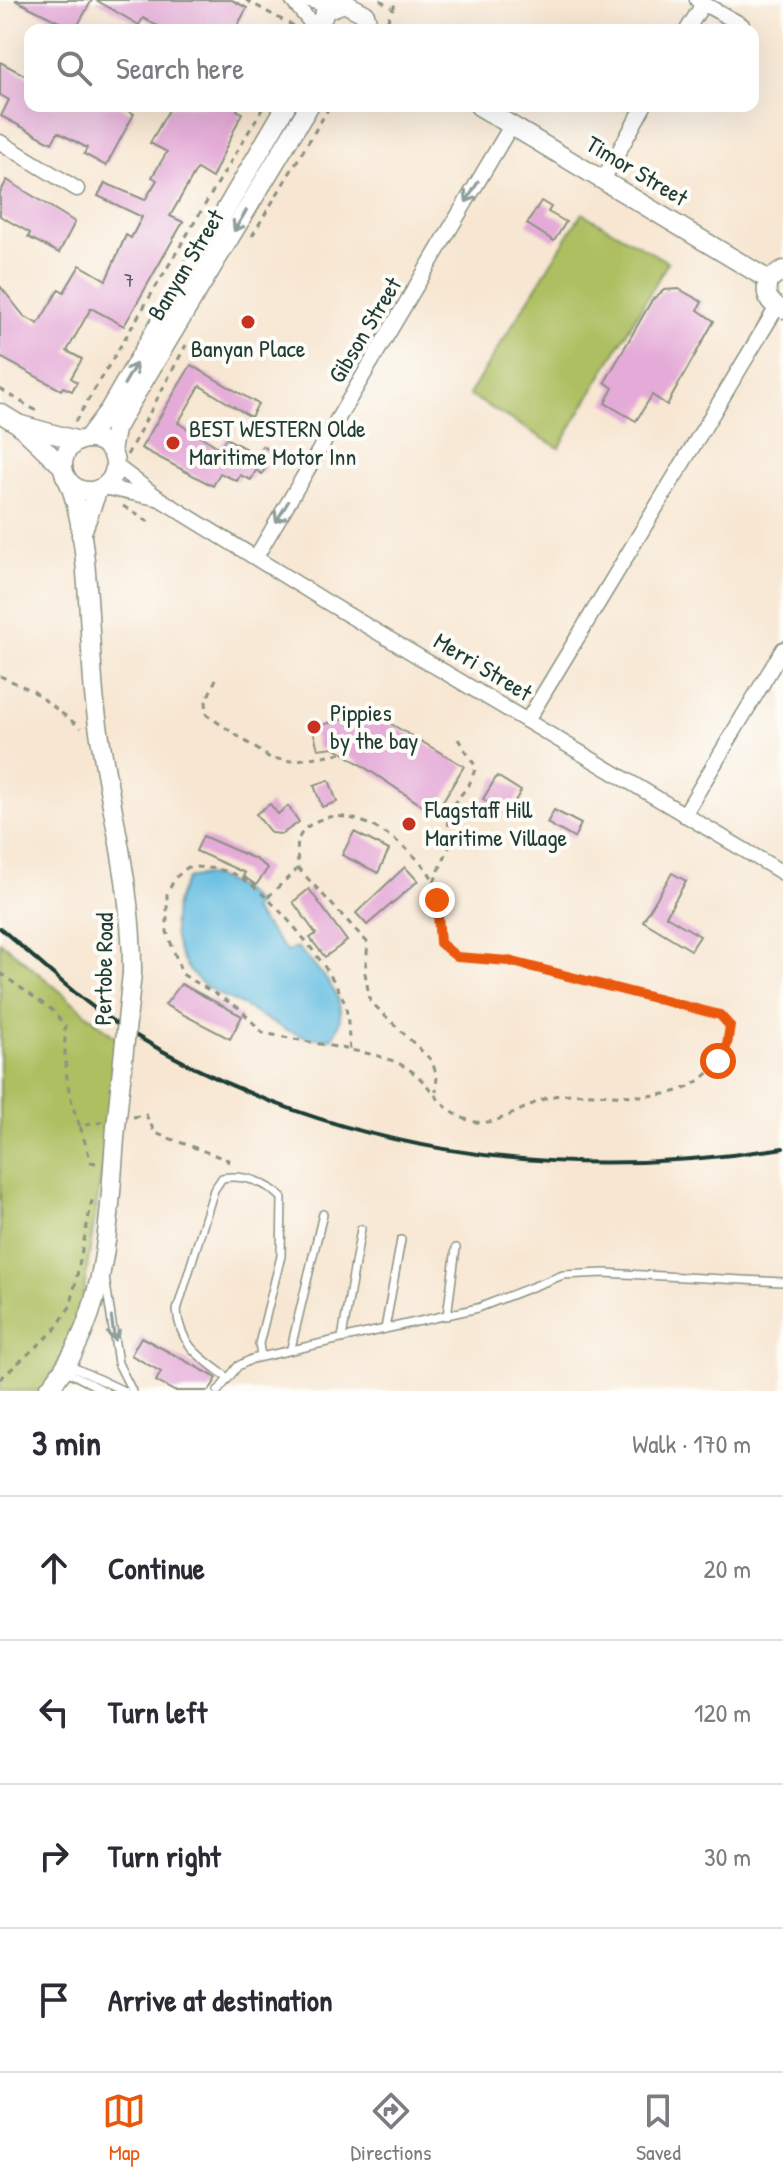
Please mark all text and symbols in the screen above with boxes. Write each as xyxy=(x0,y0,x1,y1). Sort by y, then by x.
search box xyxy=(24,24,759,112)
icon: search xyxy=(52,46,96,90)
text: Search here xyxy=(116,48,244,88)
street label: Timor Street xyxy=(581,127,695,213)
one-way arrow xyxy=(464,179,479,203)
street label: Banyan Street xyxy=(139,202,231,326)
one-way arrow xyxy=(232,209,248,232)
house number: 7 xyxy=(124,266,134,293)
street label: Gibson Street xyxy=(320,270,409,388)
marker: Banyan Place xyxy=(239,313,257,331)
place label: Banyan Place xyxy=(191,332,306,364)
one-way arrow xyxy=(122,363,138,386)
place label: BEST WESTERN Olde Maritime Motor Inn xyxy=(189,412,366,472)
marker: BEST WESTERN Olde Maritime Motor Inn xyxy=(164,434,182,452)
one-way arrow xyxy=(274,500,290,523)
street label: Merri Street xyxy=(429,624,539,708)
place label: Pippies by the bay xyxy=(330,696,418,756)
marker: Pippies by the bay xyxy=(305,718,323,736)
place label: Flagstaff Hill Maritime Village xyxy=(424,793,568,853)
marker: Flagstaff Hill Maritime Village xyxy=(400,815,418,833)
route end xyxy=(419,882,455,918)
street label: Pertobe Road xyxy=(86,912,120,1026)
route start xyxy=(700,1043,736,1079)
one-way arrow xyxy=(106,1315,121,1341)
text: 3 min xyxy=(32,1420,101,1466)
text: Walk · 170 m xyxy=(632,1426,751,1461)
icon: ahead xyxy=(32,1546,76,1590)
text: Continue xyxy=(108,1548,205,1588)
text: 20 m xyxy=(704,1551,751,1586)
icon: left xyxy=(32,1690,76,1734)
text: Turn left xyxy=(108,1692,207,1732)
text: 120 m xyxy=(694,1695,751,1730)
icon: right xyxy=(32,1834,76,1878)
text: Turn right xyxy=(108,1836,221,1876)
text: 30 m xyxy=(704,1839,751,1874)
icon: arrive xyxy=(32,1978,76,2022)
text: Arrive at destination xyxy=(108,1980,333,2020)
tab: Map xyxy=(102,2089,146,2167)
tab: Directions xyxy=(351,2089,432,2167)
tab: Saved xyxy=(636,2089,681,2167)

